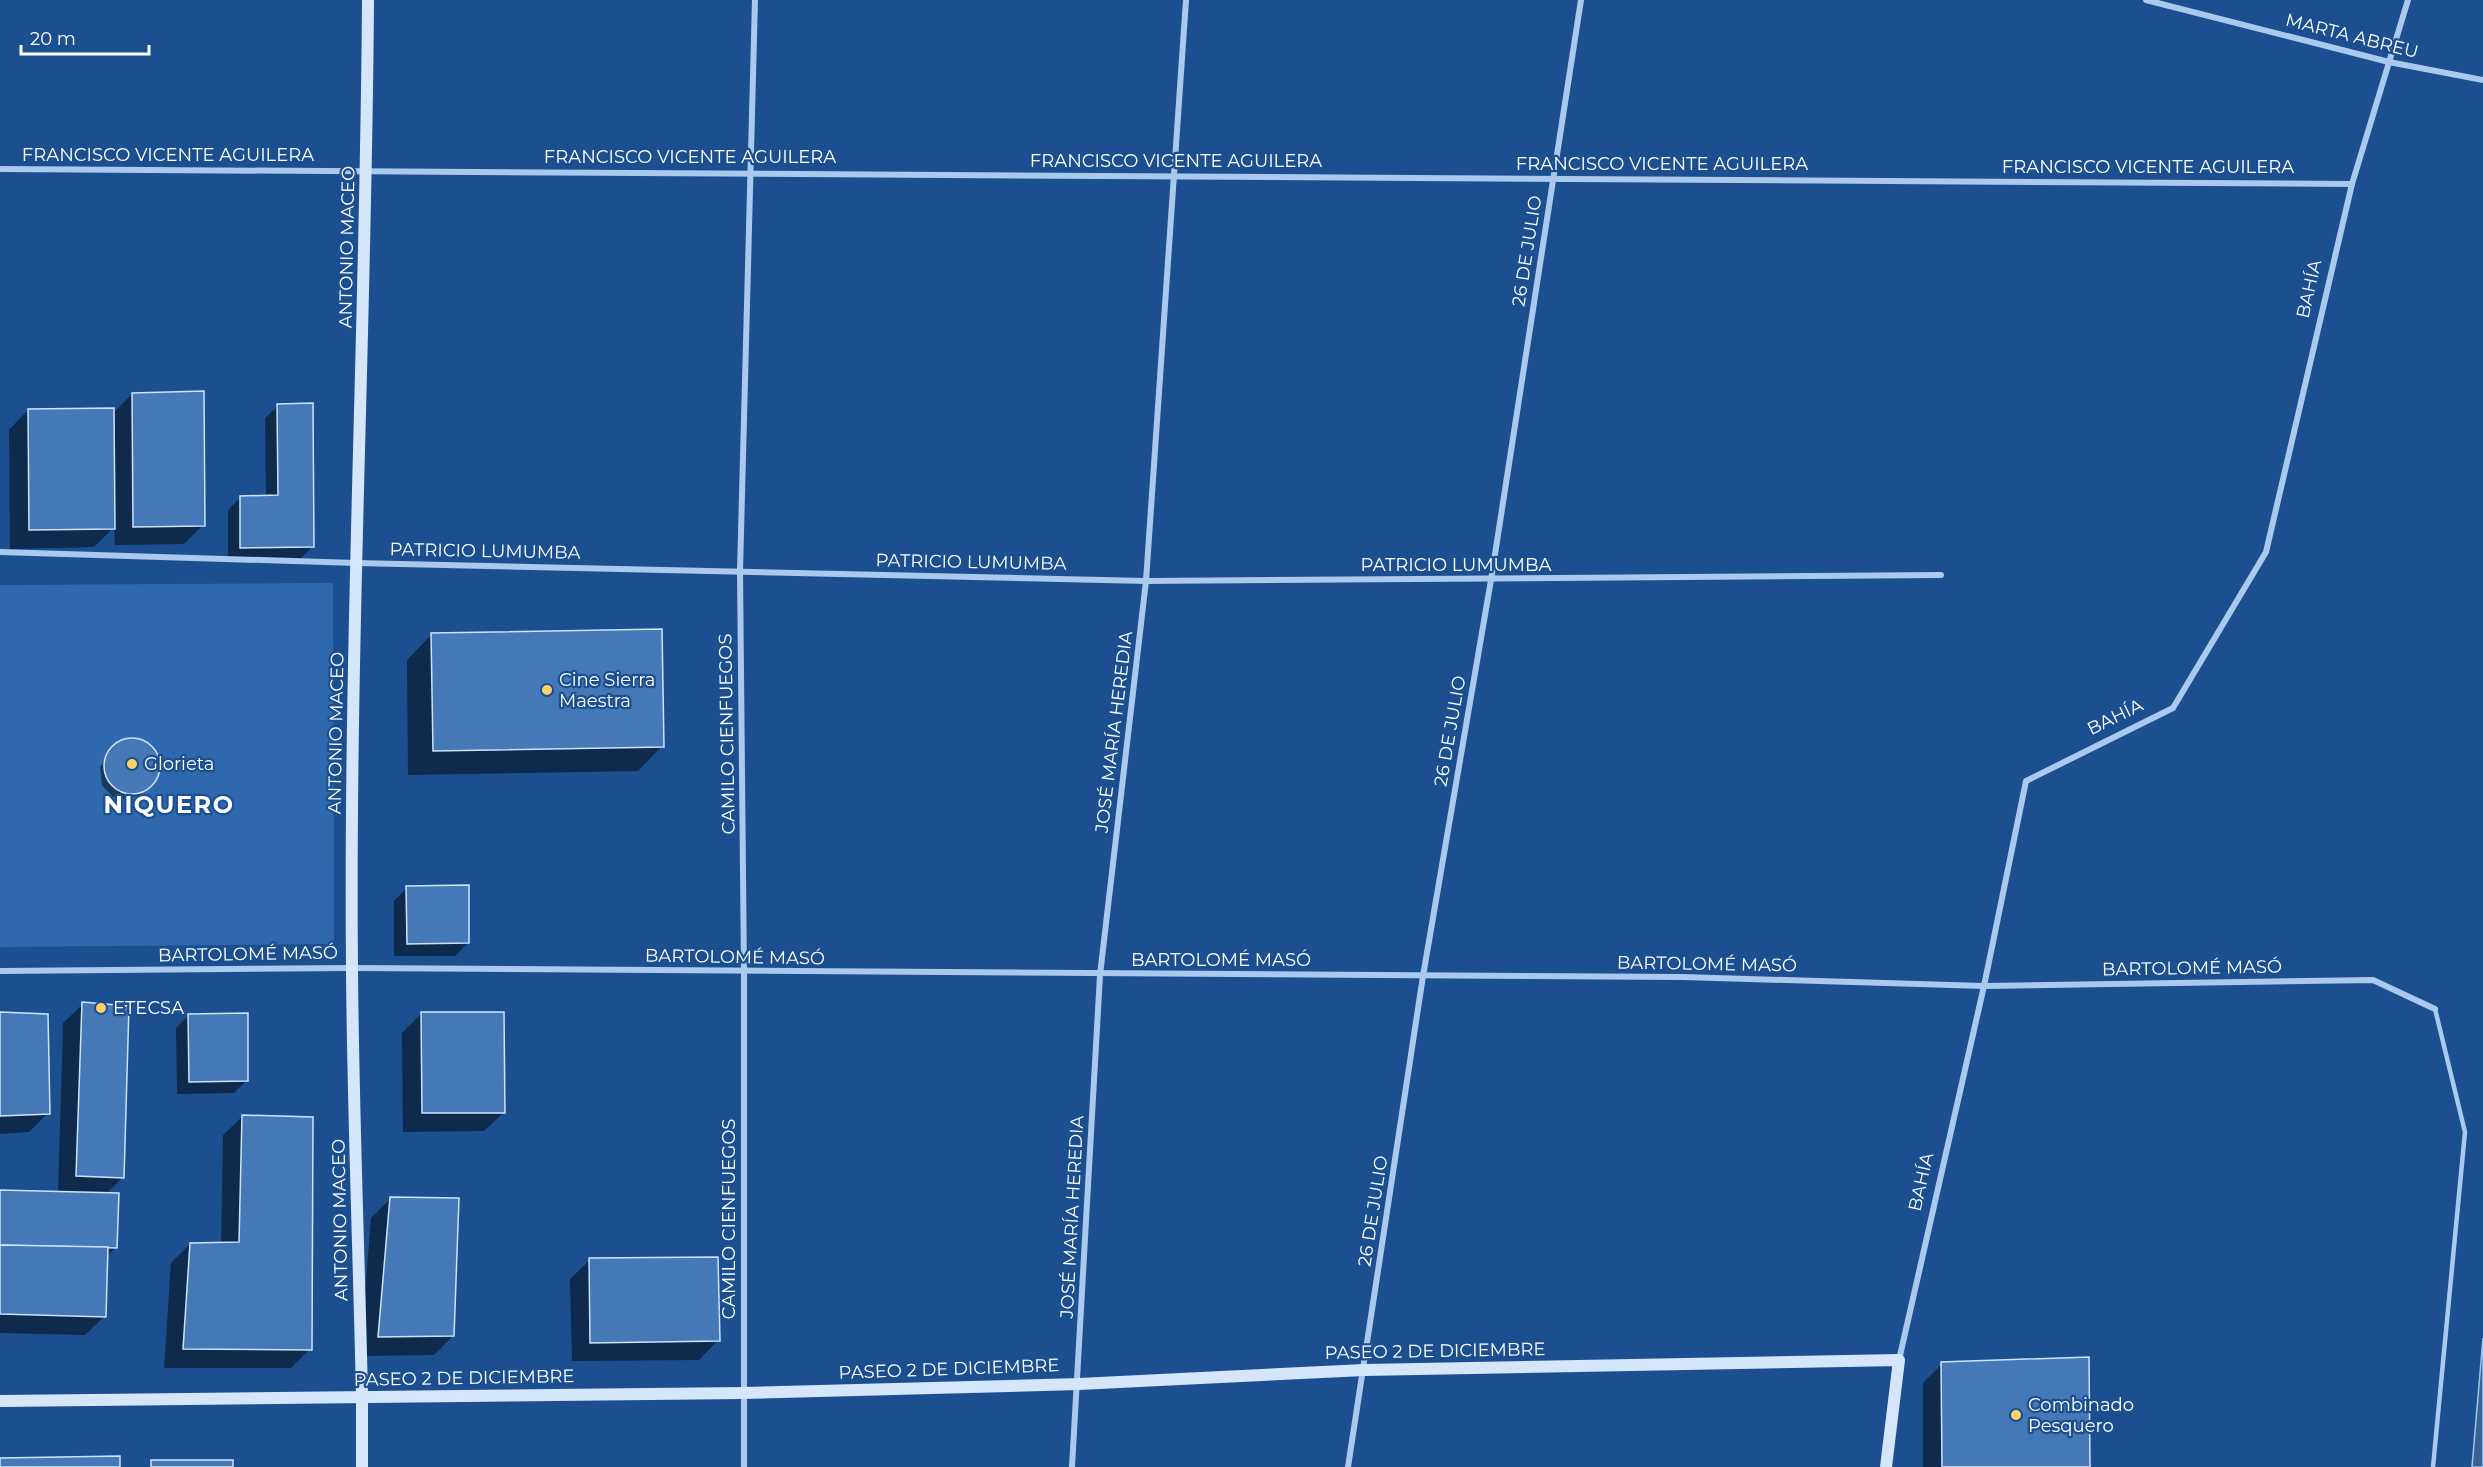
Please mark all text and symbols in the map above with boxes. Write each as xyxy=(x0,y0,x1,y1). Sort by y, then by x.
street label: MARTA ABREU xyxy=(2283,9,2421,63)
scale bar xyxy=(21,18,148,56)
text: 20 m xyxy=(30,28,76,50)
street label: FRANCISCO VICENTE AGUILERA xyxy=(22,144,314,166)
street label: FRANCISCO VICENTE AGUILERA xyxy=(544,146,836,168)
street label: FRANCISCO VICENTE AGUILERA xyxy=(1030,150,1322,172)
street label: FRANCISCO VICENTE AGUILERA xyxy=(1516,153,1808,175)
street label: FRANCISCO VICENTE AGUILERA xyxy=(2002,156,2294,178)
street label: ANTONIO MACEO xyxy=(335,166,359,328)
street label: 26 DE JULIO xyxy=(1507,194,1547,308)
street label: BAHÍA xyxy=(2292,258,2326,320)
street label: PATRICIO LUMUMBA xyxy=(389,538,581,564)
street label: PATRICIO LUMUMBA xyxy=(875,549,1067,575)
street label: PATRICIO LUMUMBA xyxy=(1361,554,1552,576)
street label: JOSÉ MARÍA HEREDIA xyxy=(1091,630,1137,835)
street label: CAMILO CIENFUEGOS xyxy=(714,633,740,835)
street label: ANTONIO MACEO xyxy=(324,652,348,814)
place label: Cine Sierra Maestra xyxy=(559,669,655,712)
street label: 26 DE JULIO xyxy=(1429,674,1471,788)
marker: Cine Sierra Maestra xyxy=(540,683,554,697)
street label: BAHÍA xyxy=(2083,694,2147,740)
place label: Glorieta xyxy=(144,753,214,775)
marker: Glorieta xyxy=(125,757,139,771)
district label: NIQUERO xyxy=(104,790,234,819)
street label: BARTOLOMÉ MASÓ xyxy=(158,941,338,967)
street label: BARTOLOMÉ MASÓ xyxy=(645,944,825,970)
street label: BARTOLOMÉ MASÓ xyxy=(1131,949,1311,971)
street label: BARTOLOMÉ MASÓ xyxy=(1617,951,1797,977)
street label: BARTOLOMÉ MASÓ xyxy=(2102,955,2282,981)
place label: ETECSA xyxy=(113,997,184,1019)
marker: ETECSA xyxy=(94,1001,108,1015)
street label: JOSÉ MARÍA HEREDIA xyxy=(1056,1115,1088,1320)
street label: CAMILO CIENFUEGOS xyxy=(718,1119,740,1319)
street label: ANTONIO MACEO xyxy=(328,1139,352,1301)
street label: BAHÍA xyxy=(1904,1151,1938,1213)
street label: 26 DE JULIO xyxy=(1353,1154,1393,1268)
street label: PASEO 2 DE DICIEMBRE xyxy=(1324,1338,1546,1364)
street label: PASEO 2 DE DICIEMBRE xyxy=(838,1354,1060,1384)
street label: PASEO 2 DE DICIEMBRE xyxy=(353,1365,575,1391)
place label: Combinado Pesquero xyxy=(2028,1394,2134,1437)
marker: Combinado Pesquero xyxy=(2009,1408,2023,1422)

